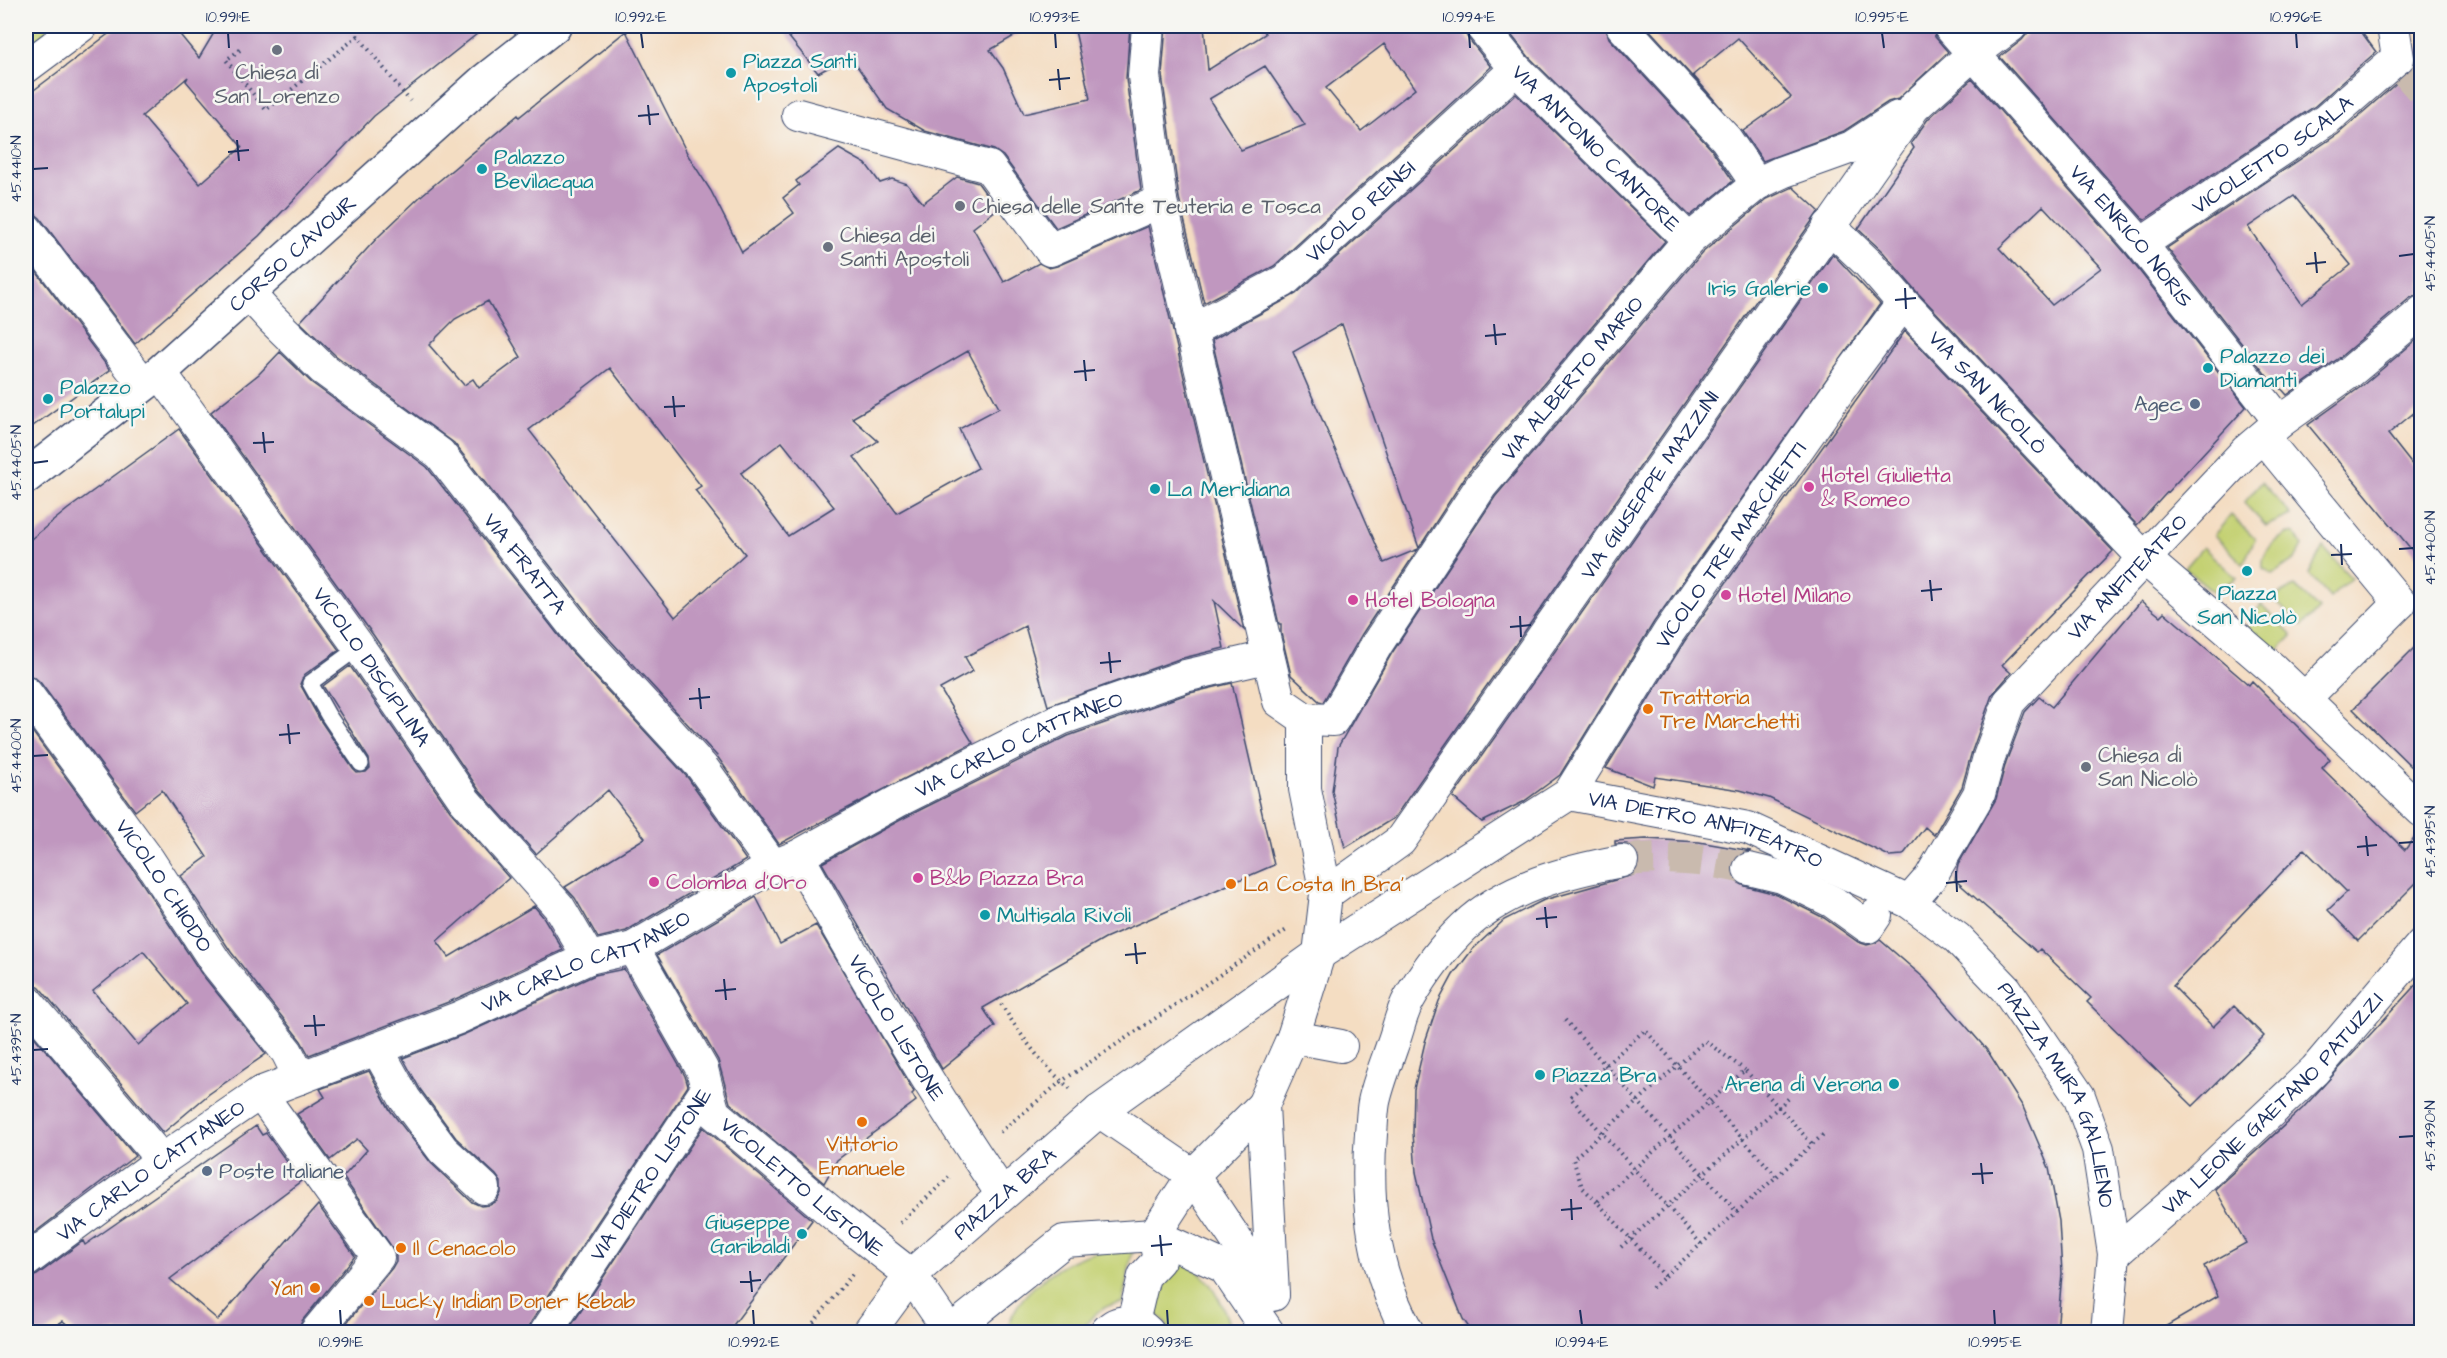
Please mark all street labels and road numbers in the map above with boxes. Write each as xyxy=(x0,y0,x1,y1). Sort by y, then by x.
street label: VIA ANTONIO CANTORE xyxy=(1505,58,1687,239)
street label: VICOLETTO SCALA xyxy=(2186,88,2360,221)
street label: VICOLO RENSI xyxy=(1299,153,1422,269)
street label: VIA ENRICO NORIS xyxy=(2063,158,2200,313)
street label: CORSO CAVOUR xyxy=(222,188,362,318)
street label: VIA ALBERTO MARIO xyxy=(1494,290,1650,467)
street label: VIA SAN NICOLÒ xyxy=(1922,324,2053,461)
street label: VIA GIUSEPPE MAZZINI xyxy=(1573,384,1726,585)
street label: VICOLO TRE MARCHETTI xyxy=(1648,436,1813,654)
street label: VIA FRATTA xyxy=(477,507,574,620)
street label: VIA ANFITEATRO xyxy=(2060,507,2194,646)
street label: VICOLO DISCIPLINA xyxy=(306,581,438,753)
street label: VIA CARLO CATTANEO xyxy=(910,684,1127,805)
street label: VIA DIETRO ANFITEATRO xyxy=(1586,783,1828,875)
street label: VICOLO CHIODO xyxy=(109,813,219,958)
street label: VIA CARLO CATTANEO xyxy=(477,903,696,1020)
street label: VICOLO LISTONE xyxy=(841,949,952,1107)
street label: PIAZZA MURA GALLIENO xyxy=(1991,976,2121,1210)
street label: VIA LEONE GAETANO PATUZZI xyxy=(2155,986,2390,1221)
street label: VIA DIETRO LISTONE xyxy=(582,1082,719,1267)
street label: VIA CARLO CATTANEO xyxy=(50,1093,251,1248)
street label: VICOLETTO LISTONE xyxy=(714,1110,891,1264)
street label: PIAZZA BRA xyxy=(947,1140,1063,1246)

